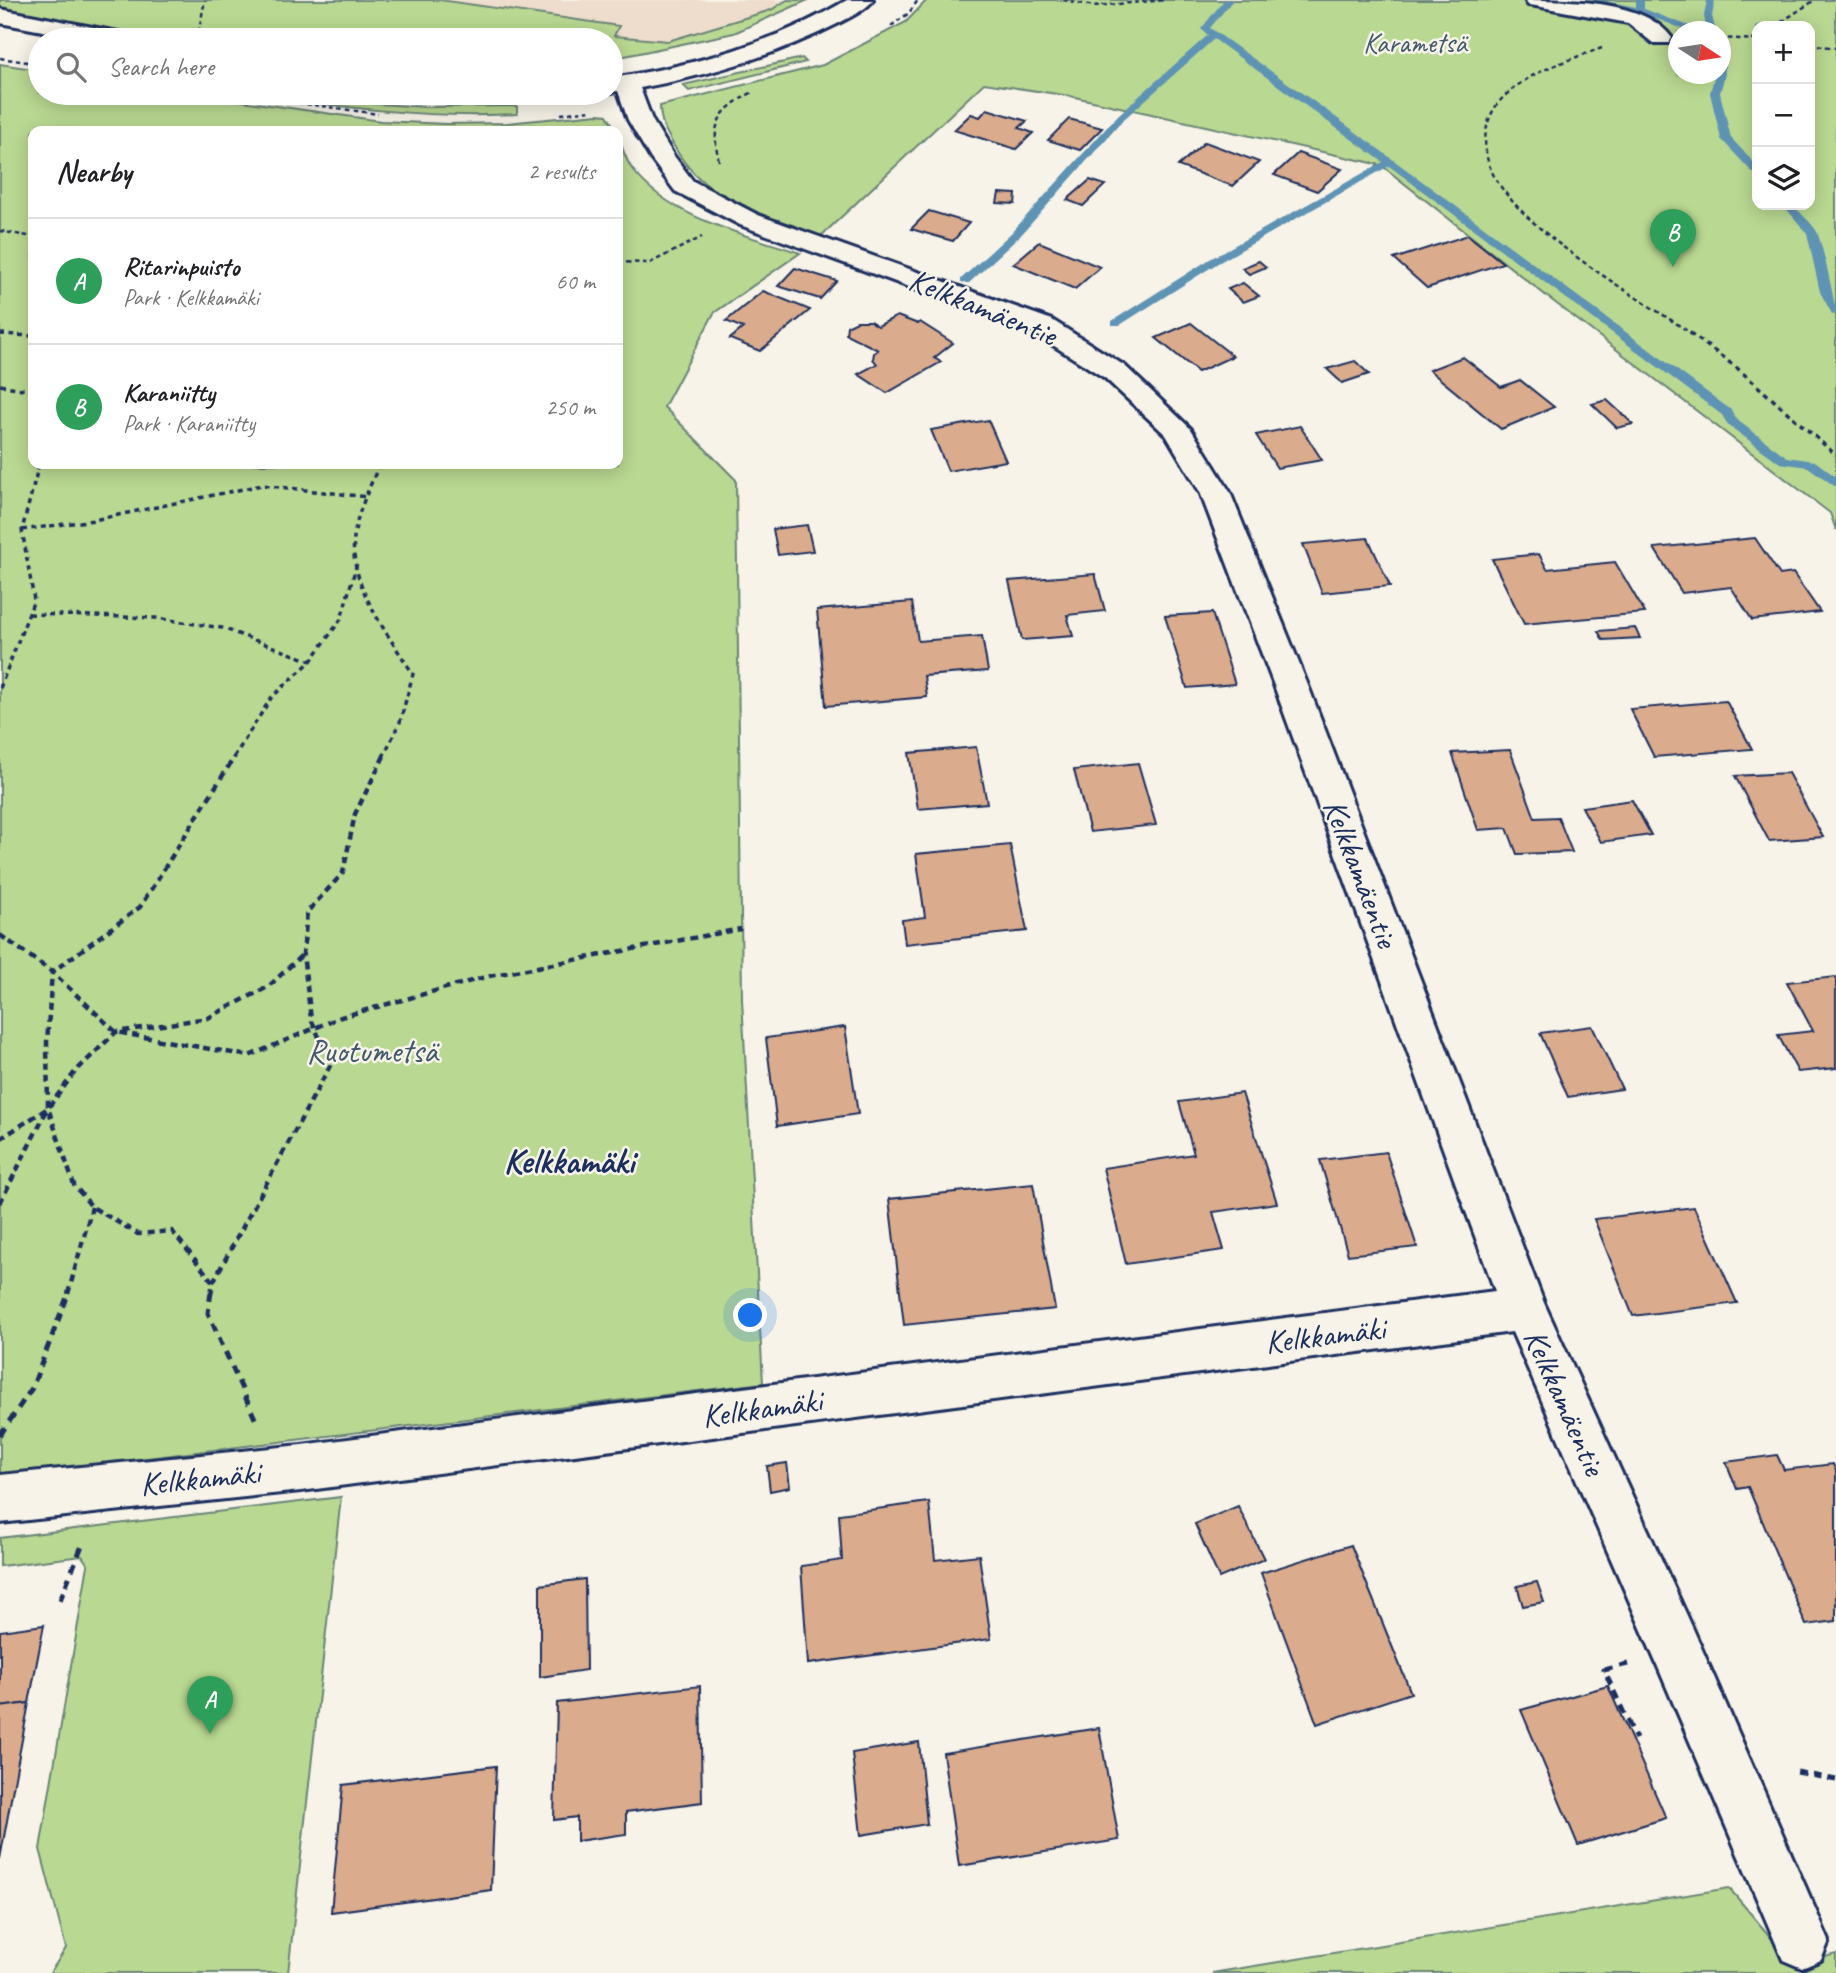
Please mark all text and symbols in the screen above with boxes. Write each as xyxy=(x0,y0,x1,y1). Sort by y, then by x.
north arrow xyxy=(1668,21,1731,84)
map controls xyxy=(1752,21,1815,210)
button: + xyxy=(1752,21,1815,84)
park label: Karametsä xyxy=(1363,25,1469,60)
search box xyxy=(28,28,623,105)
icon: search xyxy=(52,48,90,86)
text: Search here xyxy=(108,50,214,83)
button: − xyxy=(1752,84,1815,147)
button: layers xyxy=(1752,147,1815,210)
text: Nearby xyxy=(56,153,132,191)
text: 2 results xyxy=(528,157,595,186)
pin: B xyxy=(1650,209,1696,267)
text: Ritarinpuisto xyxy=(123,250,239,283)
street label: Kelkkamäentie xyxy=(903,258,1065,356)
text: A xyxy=(73,267,85,296)
text: 60 m xyxy=(556,267,595,296)
text: Park · Kelkkamäki xyxy=(123,283,259,312)
text: Karaniitty xyxy=(123,376,215,409)
text: B xyxy=(73,393,85,422)
text: 250 m xyxy=(546,393,595,422)
text: Park · Karaniitty xyxy=(123,409,255,438)
street label: Kelkkamäentie xyxy=(1314,793,1409,955)
park label: Ruotumetsä xyxy=(306,1030,440,1072)
district label: Kelkkamäki xyxy=(504,1139,638,1184)
your location xyxy=(733,1298,767,1332)
street label: Kelkkamäki xyxy=(1263,1306,1391,1363)
street label: Kelkkamäentie xyxy=(1514,1322,1617,1484)
street label: Kelkkamäki xyxy=(699,1378,828,1437)
street label: Kelkkamäki xyxy=(138,1450,266,1505)
pin: A xyxy=(187,1676,233,1734)

